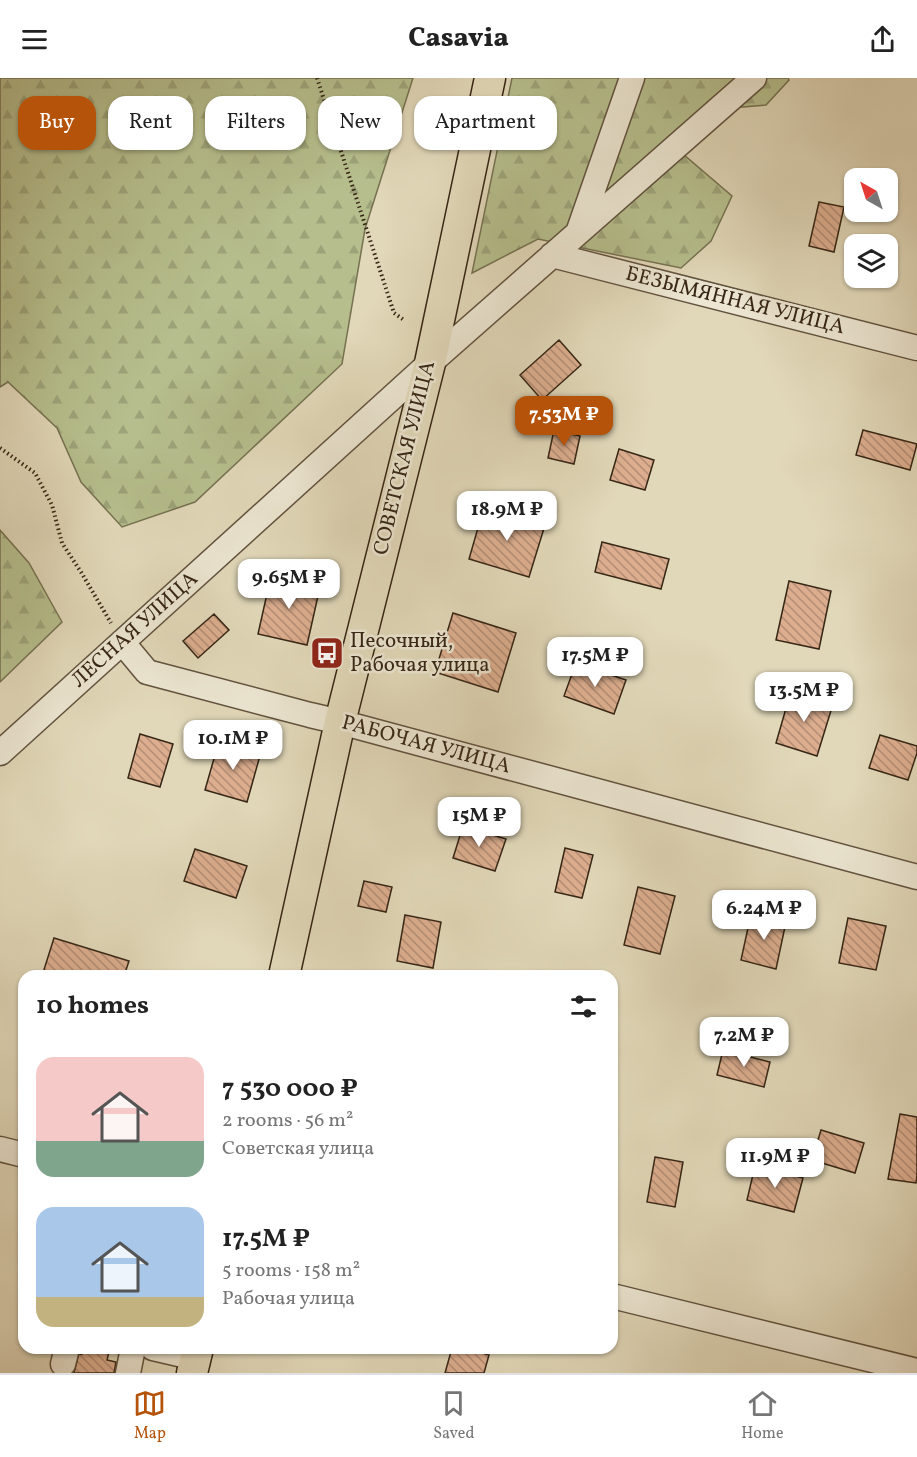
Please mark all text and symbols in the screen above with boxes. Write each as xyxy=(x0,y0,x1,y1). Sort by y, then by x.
text: Casavia xyxy=(408,20,509,58)
icon: menu xyxy=(18,23,51,56)
icon: share xyxy=(866,23,899,56)
chip: Buy xyxy=(18,96,96,150)
chip: Rent xyxy=(108,96,193,150)
chip: Filters xyxy=(205,96,306,150)
chip: New xyxy=(318,96,402,150)
chip: Apartment xyxy=(414,96,557,150)
north arrow xyxy=(844,168,898,222)
map controls xyxy=(844,168,898,288)
button: layers xyxy=(844,234,898,288)
street label: БЕЗЫМЯННАЯ УЛИЦА xyxy=(622,260,848,342)
street label: СОВЕТСКАЯ УЛИЦА xyxy=(367,358,443,558)
pin: 7.53M ₽ xyxy=(509,396,619,447)
text: 7.53M ₽ xyxy=(529,401,599,429)
pin: 18.9M ₽ xyxy=(452,491,562,542)
text: 18.9M ₽ xyxy=(471,496,543,524)
pin: 9.65M ₽ xyxy=(234,559,344,610)
text: 9.65M ₽ xyxy=(252,564,326,592)
street label: ЛЕСНАЯ УЛИЦА xyxy=(65,565,205,695)
place label: Песочный, Рабочая улица xyxy=(350,627,490,680)
bus stop icon: Песочный, Рабочая улица xyxy=(309,635,345,671)
pin: 17.5M ₽ xyxy=(540,637,650,688)
text: 17.5M ₽ xyxy=(561,642,629,670)
pin: 13.5M ₽ xyxy=(749,672,859,723)
text: 13.5M ₽ xyxy=(769,677,839,705)
street label: РАБОЧАЯ УЛИЦА xyxy=(338,709,514,782)
pin: 10.1M ₽ xyxy=(178,720,288,771)
text: 10.1M ₽ xyxy=(197,725,269,753)
pin: 15M ₽ xyxy=(437,797,521,848)
text: 15M ₽ xyxy=(452,802,506,830)
pin: 6.24M ₽ xyxy=(709,890,819,941)
text: 6.24M ₽ xyxy=(726,895,802,923)
text: 10 homes xyxy=(36,988,149,1024)
icon: filters xyxy=(567,990,600,1023)
pin: 7.2M ₽ xyxy=(695,1017,793,1068)
text: 7.2M ₽ xyxy=(714,1022,774,1050)
text: 7 530 000 ₽ xyxy=(222,1071,358,1107)
icon: home xyxy=(84,1081,156,1153)
text: 2 rooms · 56 m² xyxy=(222,1107,353,1135)
text: Советская улица xyxy=(222,1135,374,1163)
pin: 11.9M ₽ xyxy=(720,1138,830,1189)
text: 11.9M ₽ xyxy=(740,1143,810,1171)
text: 17.5M ₽ xyxy=(222,1221,310,1257)
icon: home xyxy=(84,1231,156,1303)
text: 5 rooms · 158 m² xyxy=(222,1257,360,1285)
text: Рабочая улица xyxy=(222,1285,355,1313)
tab: Map xyxy=(133,1387,166,1445)
tab: Saved xyxy=(433,1387,474,1445)
tab: Home xyxy=(741,1387,784,1445)

